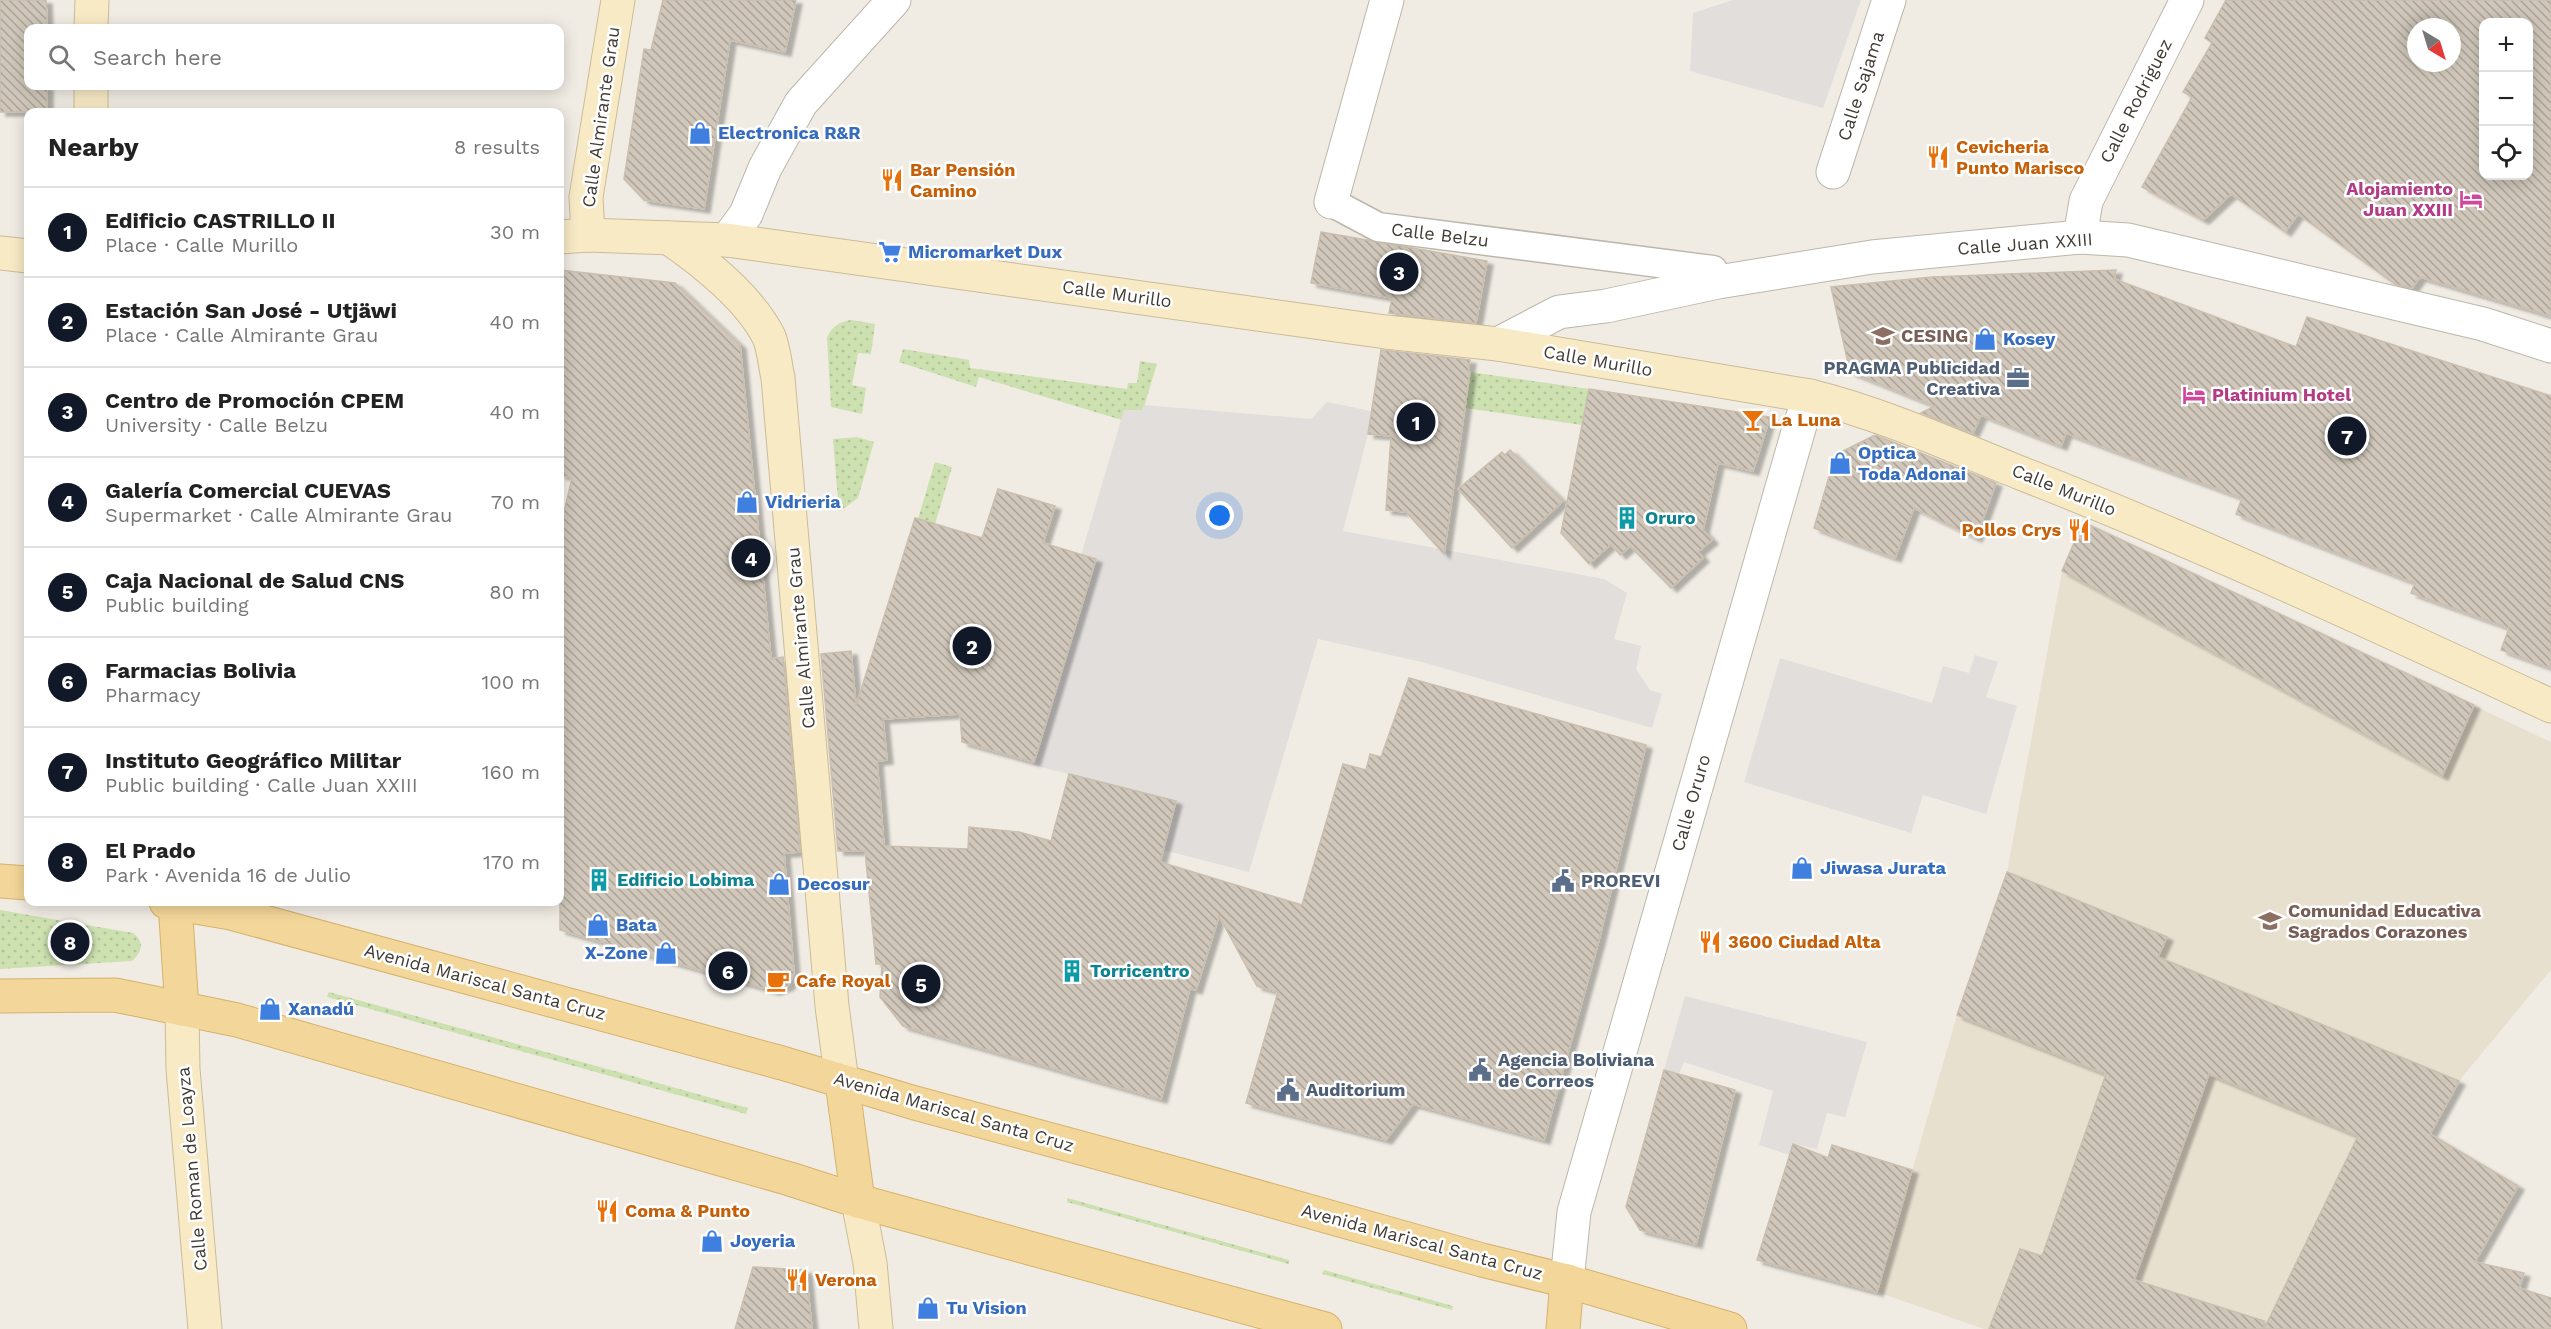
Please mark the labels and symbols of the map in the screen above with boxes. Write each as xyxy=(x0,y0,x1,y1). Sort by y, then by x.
north arrow xyxy=(2407,18,2461,72)
street label: Calle Almirante Grau xyxy=(577,25,624,209)
street label: Calle Sajama xyxy=(1833,28,1888,143)
street label: Calle Rodriguez xyxy=(2095,35,2176,166)
shop icon: Electronica R&R xyxy=(687,120,713,146)
place label: Electronica R&R xyxy=(718,122,861,143)
place label: Cevicheria Punto Marisco xyxy=(1956,136,2085,178)
restaurant icon: Cevicheria Punto Marisco xyxy=(1925,144,1951,170)
place label: Bar Pensión Camino xyxy=(910,159,1015,201)
restaurant icon: Bar Pensión Camino xyxy=(879,167,905,193)
place label: Alojamiento Juan XXIII xyxy=(2346,178,2453,220)
hotel icon: Alojamiento Juan XXIII xyxy=(2458,186,2484,212)
street label: Calle Belzu xyxy=(1390,218,1490,251)
street label: Calle Juan XXIII xyxy=(1957,228,2093,259)
supermarket icon: Micromarket Dux xyxy=(877,239,903,265)
place label: Micromarket Dux xyxy=(908,241,1062,262)
pin: 3 xyxy=(1380,250,1418,294)
street label: Calle Murillo xyxy=(1061,275,1173,312)
school or university icon: CESING xyxy=(1870,323,1896,349)
place label: CESING xyxy=(1901,325,1968,346)
shop icon: Kosey xyxy=(1972,326,1998,352)
place label: Kosey xyxy=(2003,328,2056,349)
street label: Calle Murillo xyxy=(1542,341,1654,380)
place label: PRAGMA Publicidad Creativa xyxy=(1824,357,2001,399)
office icon: PRAGMA Publicidad Creativa xyxy=(2005,365,2031,391)
hotel icon: Platinium Hotel xyxy=(2181,382,2207,408)
place label: Platinium Hotel xyxy=(2212,384,2351,405)
pin: 1 xyxy=(1396,400,1436,444)
bar icon: La Luna xyxy=(1740,407,1766,433)
place label: La Luna xyxy=(1771,409,1841,430)
pin: 7 xyxy=(2328,414,2366,458)
place label: Optica Toda Adonai xyxy=(1858,442,1966,484)
shop icon: Optica Toda Adonai xyxy=(1827,450,1853,476)
street label: Calle Murillo xyxy=(2009,459,2119,520)
shop icon: Vidrieria xyxy=(734,489,760,515)
place label: Vidrieria xyxy=(765,491,841,512)
your location xyxy=(1205,501,1234,530)
building icon: Oruro xyxy=(1614,505,1640,531)
place label: Oruro xyxy=(1645,507,1696,528)
restaurant icon: Pollos Crys xyxy=(2066,517,2092,543)
place label: Pollos Crys xyxy=(1962,519,2061,540)
pin: 4 xyxy=(732,536,771,580)
street label: Calle Almirante Grau xyxy=(782,546,819,730)
pin: 2 xyxy=(952,624,992,668)
street label: Calle Oruro xyxy=(1667,752,1714,854)
shop icon: Jiwasa Jurata xyxy=(1789,855,1815,881)
place label: Jiwasa Jurata xyxy=(1820,857,1946,878)
building icon: Edificio Lobima xyxy=(586,867,612,893)
public building icon: PROREVI xyxy=(1550,868,1576,894)
place label: Edificio Lobima xyxy=(617,869,755,890)
place label: PROREVI xyxy=(1581,870,1660,891)
shop icon: Decosur xyxy=(766,871,792,897)
place label: Decosur xyxy=(797,873,870,894)
place label: Comunidad Educativa Sagrados Corazones xyxy=(2288,900,2482,942)
school or university icon: Comunidad Educativa Sagrados Corazones xyxy=(2257,908,2283,934)
shop icon: Bata xyxy=(585,912,611,938)
place label: Bata xyxy=(616,914,657,935)
pin: 8 xyxy=(50,920,90,964)
restaurant icon: 3600 Ciudad Alta xyxy=(1697,929,1723,955)
place label: 3600 Ciudad Alta xyxy=(1728,931,1881,952)
street label: Avenida Mariscal Santa Cruz xyxy=(362,939,608,1024)
shop icon: X-Zone xyxy=(653,940,679,966)
place label: X-Zone xyxy=(585,942,648,963)
pin: 6 xyxy=(708,948,748,994)
building icon: Torricentro xyxy=(1059,958,1085,984)
place label: Torricentro xyxy=(1090,960,1190,981)
pin: 5 xyxy=(902,962,940,1006)
cafe icon: Cafe Royal xyxy=(765,968,791,994)
place label: Cafe Royal xyxy=(796,970,891,991)
shop icon: Xanadú xyxy=(257,996,283,1022)
place label: Xanadú xyxy=(288,998,354,1019)
place label: Agencia Boliviana de Correos xyxy=(1498,1049,1655,1091)
public building icon: Agencia Boliviana de Correos xyxy=(1467,1057,1493,1083)
street label: Calle Roman de Loayza xyxy=(172,1066,211,1272)
street label: Avenida Mariscal Santa Cruz xyxy=(832,1067,1077,1156)
public building icon: Auditorium xyxy=(1275,1077,1301,1103)
place label: Auditorium xyxy=(1306,1079,1406,1100)
restaurant icon: Coma & Punto xyxy=(594,1198,620,1224)
street label: Avenida Mariscal Santa Cruz xyxy=(1299,1199,1545,1284)
place label: Coma & Punto xyxy=(625,1200,750,1221)
shop icon: Joyeria xyxy=(699,1228,725,1254)
place label: Joyeria xyxy=(730,1230,796,1251)
restaurant icon: Verona xyxy=(784,1267,810,1293)
place label: Verona xyxy=(815,1269,877,1290)
shop icon: Tu Vision xyxy=(915,1295,941,1321)
place label: Tu Vision xyxy=(946,1297,1027,1318)

